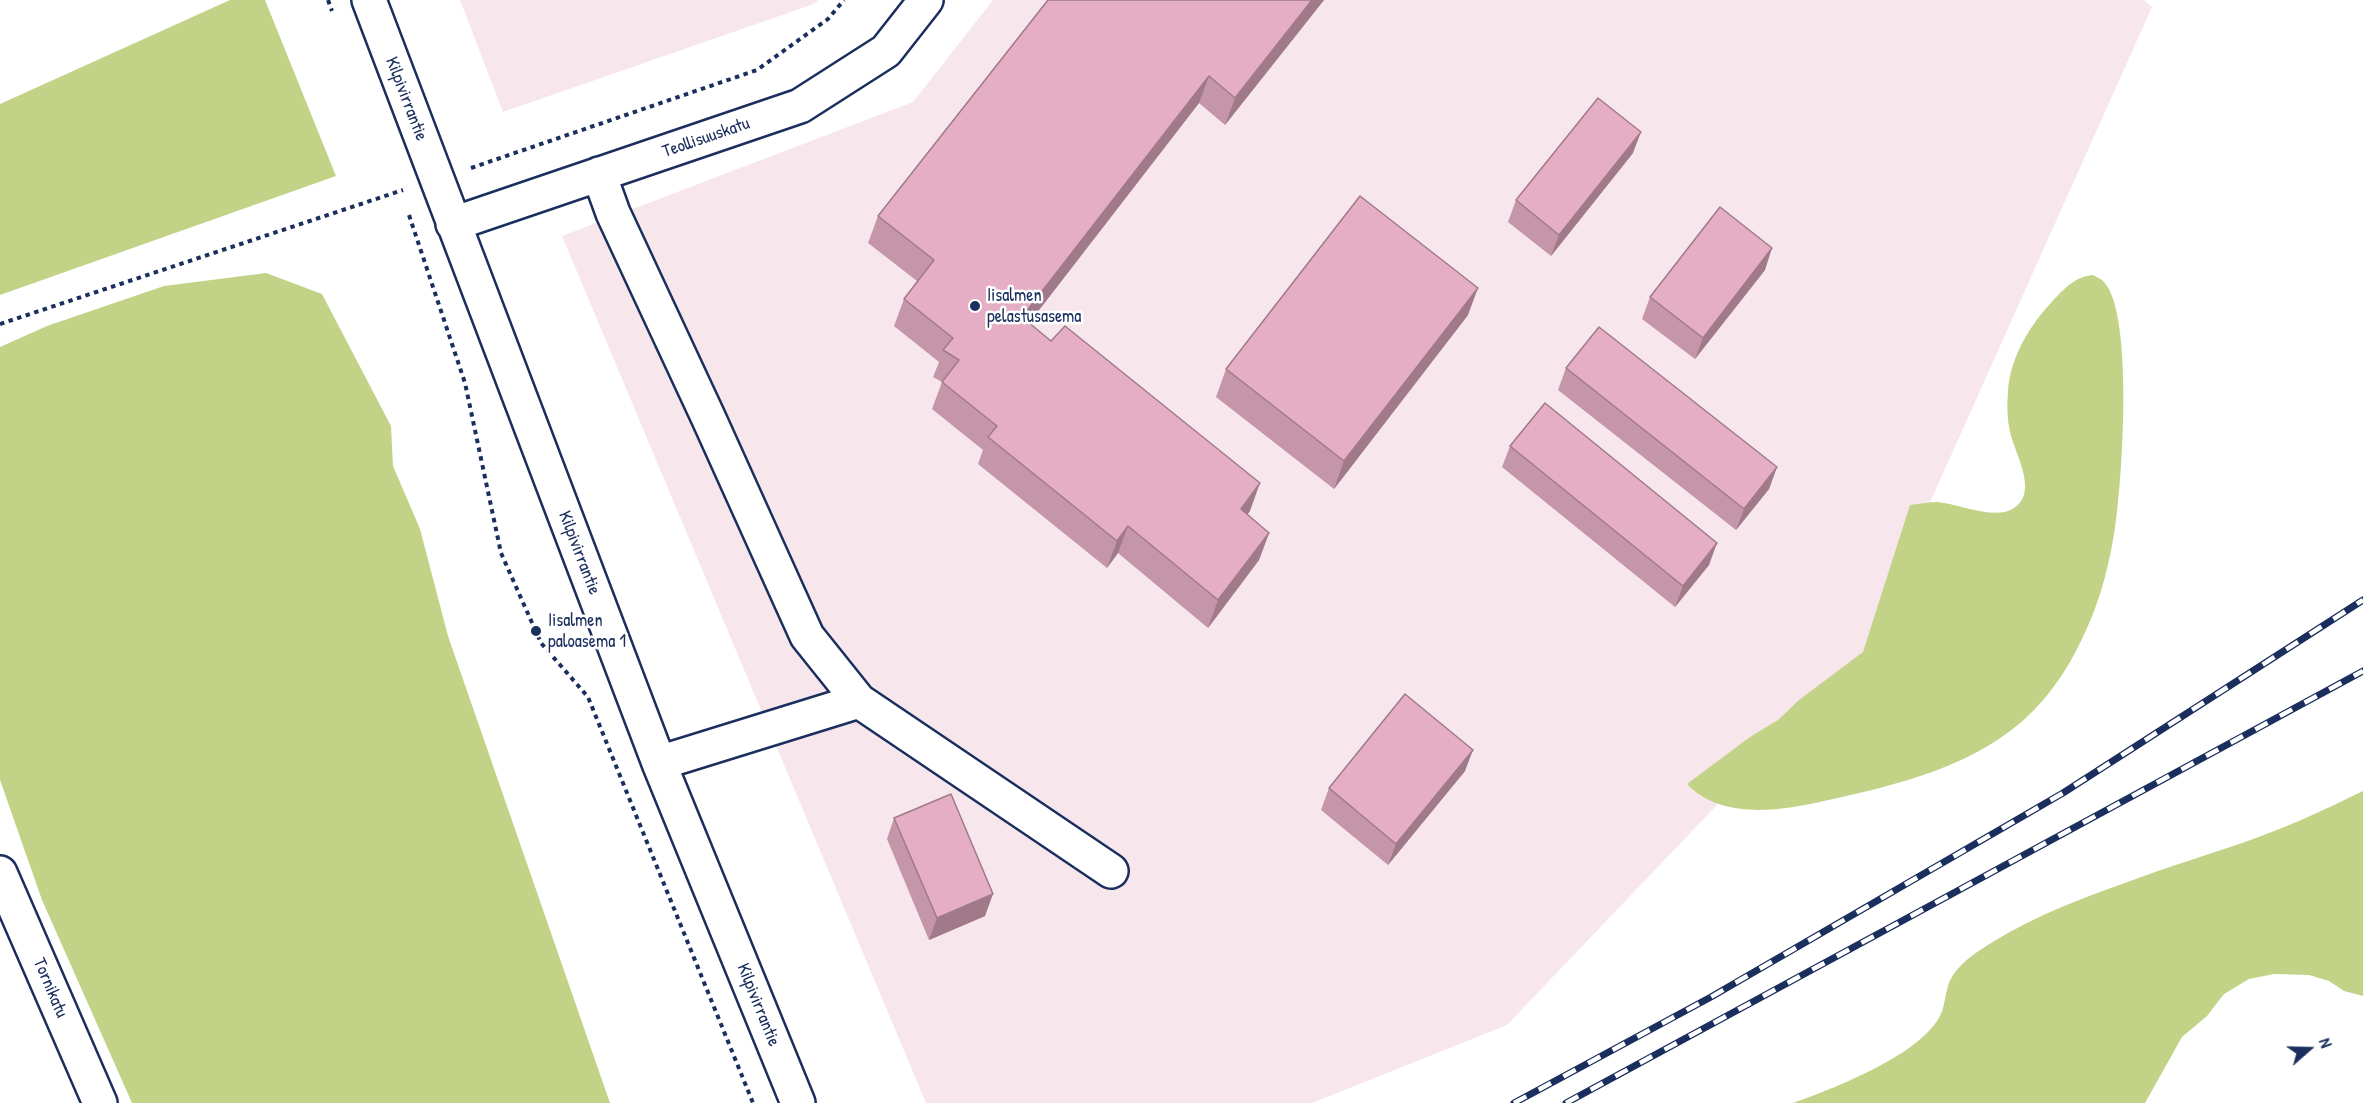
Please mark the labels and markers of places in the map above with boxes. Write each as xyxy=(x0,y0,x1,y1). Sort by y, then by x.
place label: Iisalmen pelastusasema xyxy=(987,285,1081,328)
marker: Iisalmen pelastusasema xyxy=(968,299,982,313)
place label: Iisalmen paloasema 1 xyxy=(548,610,626,652)
marker: Iisalmen paloasema 1 xyxy=(529,624,543,638)

